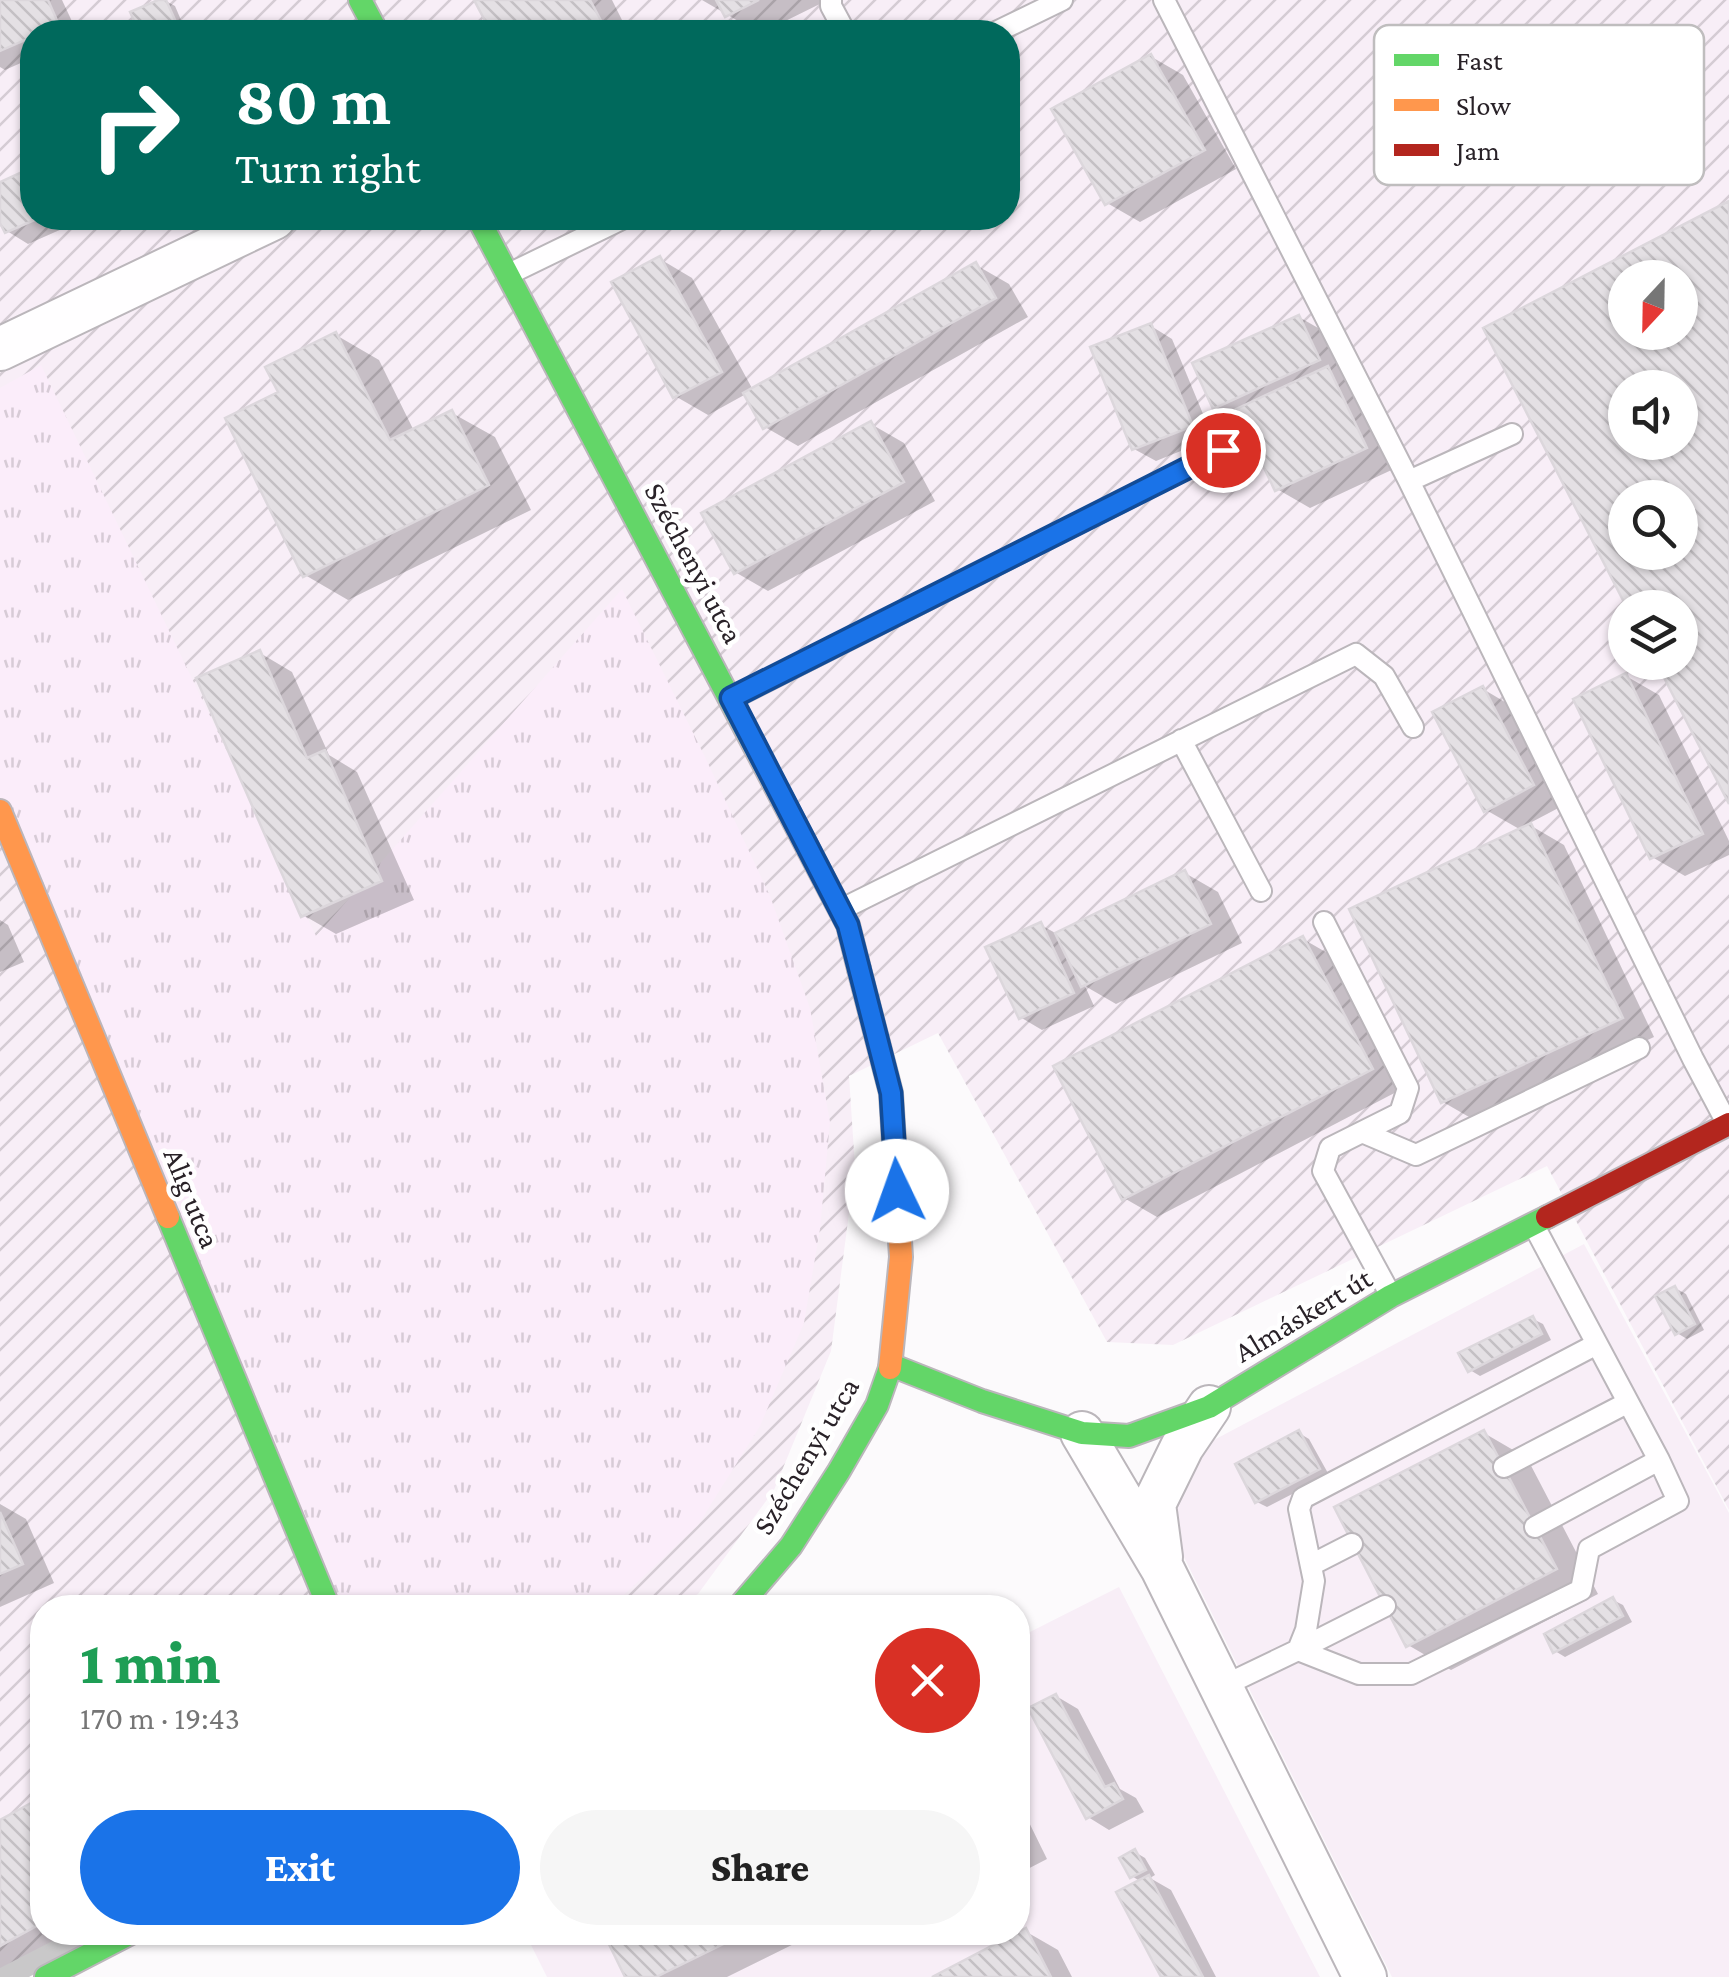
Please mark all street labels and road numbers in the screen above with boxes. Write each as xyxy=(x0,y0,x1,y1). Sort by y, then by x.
street label: Széchenyi utca xyxy=(637,477,751,649)
street label: Alig utca xyxy=(157,1143,227,1253)
street label: Almáskert út xyxy=(1228,1260,1378,1368)
street label: Széchenyi utca xyxy=(746,1371,866,1541)

